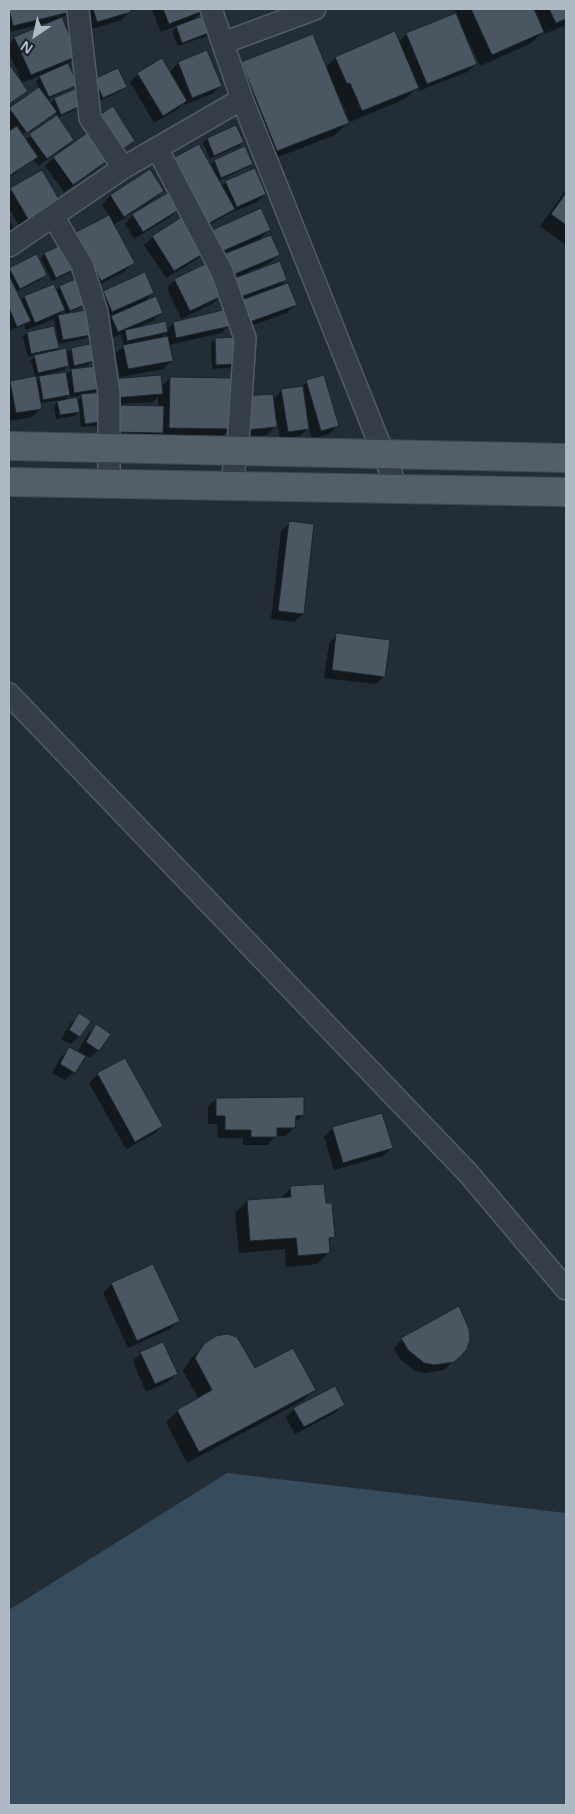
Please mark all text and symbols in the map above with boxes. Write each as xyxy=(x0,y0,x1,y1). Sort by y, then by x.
north arrow xyxy=(10,10,60,60)
text: N xyxy=(16,37,36,59)

